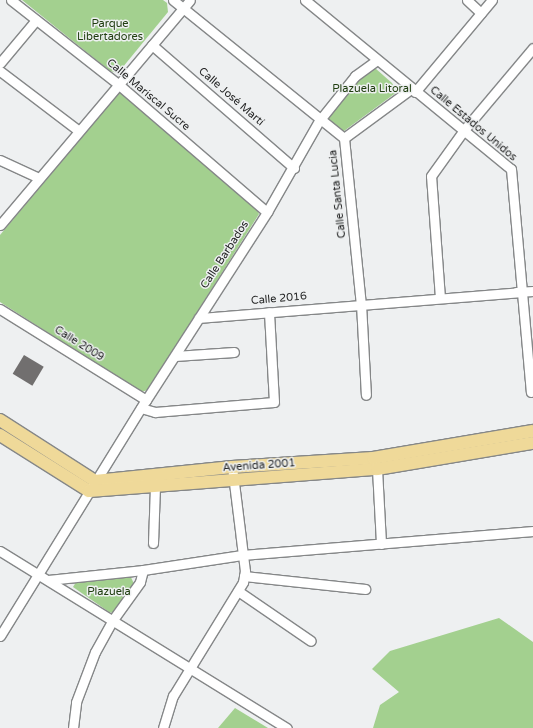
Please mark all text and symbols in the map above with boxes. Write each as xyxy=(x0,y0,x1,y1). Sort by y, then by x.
park label: Parque Libertadores xyxy=(77,18,143,44)
street label: Calle Mariscal Sucre xyxy=(104,56,192,134)
street label: Calle José Martí xyxy=(196,65,266,129)
park label: Plazuela Litoral xyxy=(332,82,412,96)
street label: Calle Estados Unidos xyxy=(427,84,519,164)
street label: Calle Santa Lucia xyxy=(327,149,349,239)
street label: Calle Barbados xyxy=(198,219,252,291)
street label: Calle 2016 xyxy=(251,290,307,308)
street label: Calle 2009 xyxy=(52,324,106,364)
street label: Avenida 2001 xyxy=(222,457,296,475)
park label: Plazuela xyxy=(87,585,131,599)

